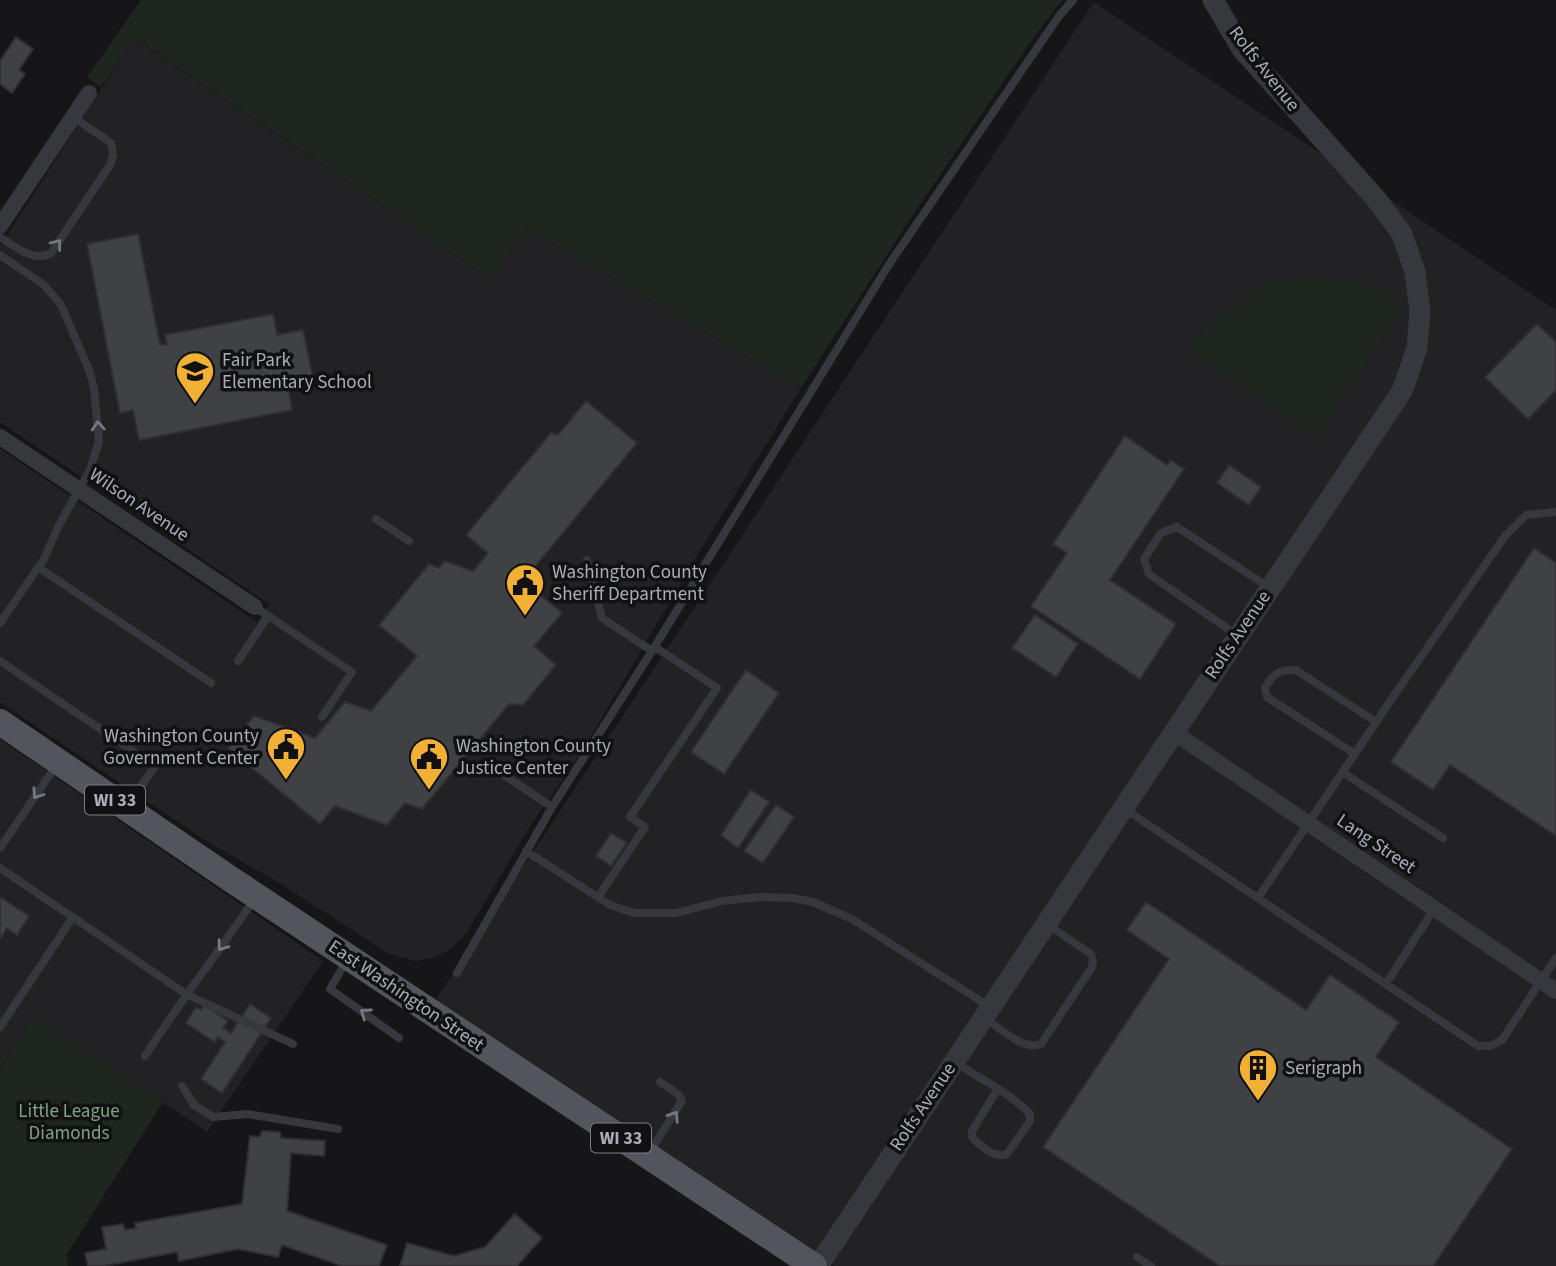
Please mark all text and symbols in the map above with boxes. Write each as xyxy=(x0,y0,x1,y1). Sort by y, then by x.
street label: Rolfs Avenue xyxy=(1222,21,1306,117)
one-way arrow xyxy=(49,240,62,252)
place label: Fair Park Elementary School xyxy=(222,347,372,396)
school or university icon: Fair Park Elementary School xyxy=(174,350,216,405)
one-way arrow xyxy=(91,420,106,431)
street label: Wilson Avenue xyxy=(84,462,194,548)
place label: Washington County Sheriff Department xyxy=(552,559,707,608)
public building icon: Washington County Sheriff Department xyxy=(504,562,546,617)
street label: Rolfs Avenue xyxy=(1198,585,1278,685)
place label: Washington County Government Center xyxy=(103,723,259,772)
public building icon: Washington County Government Center xyxy=(265,726,307,781)
place label: Washington County Justice Center xyxy=(456,733,611,782)
public building icon: Washington County Justice Center xyxy=(408,736,450,791)
one-way arrow xyxy=(32,786,45,799)
road number: WI 33 xyxy=(85,786,145,814)
street label: Lang Street xyxy=(1331,808,1421,881)
street label: East Washington Street xyxy=(323,934,490,1059)
one-way arrow xyxy=(218,938,230,951)
one-way arrow xyxy=(360,1009,373,1021)
building icon: Serigraph xyxy=(1237,1047,1279,1102)
place label: Serigraph xyxy=(1285,1055,1362,1082)
street label: Rolfs Avenue xyxy=(883,1057,963,1157)
park label: Little League Diamonds xyxy=(18,1098,120,1147)
one-way arrow xyxy=(666,1111,678,1124)
road number: WI 33 xyxy=(591,1124,651,1153)

